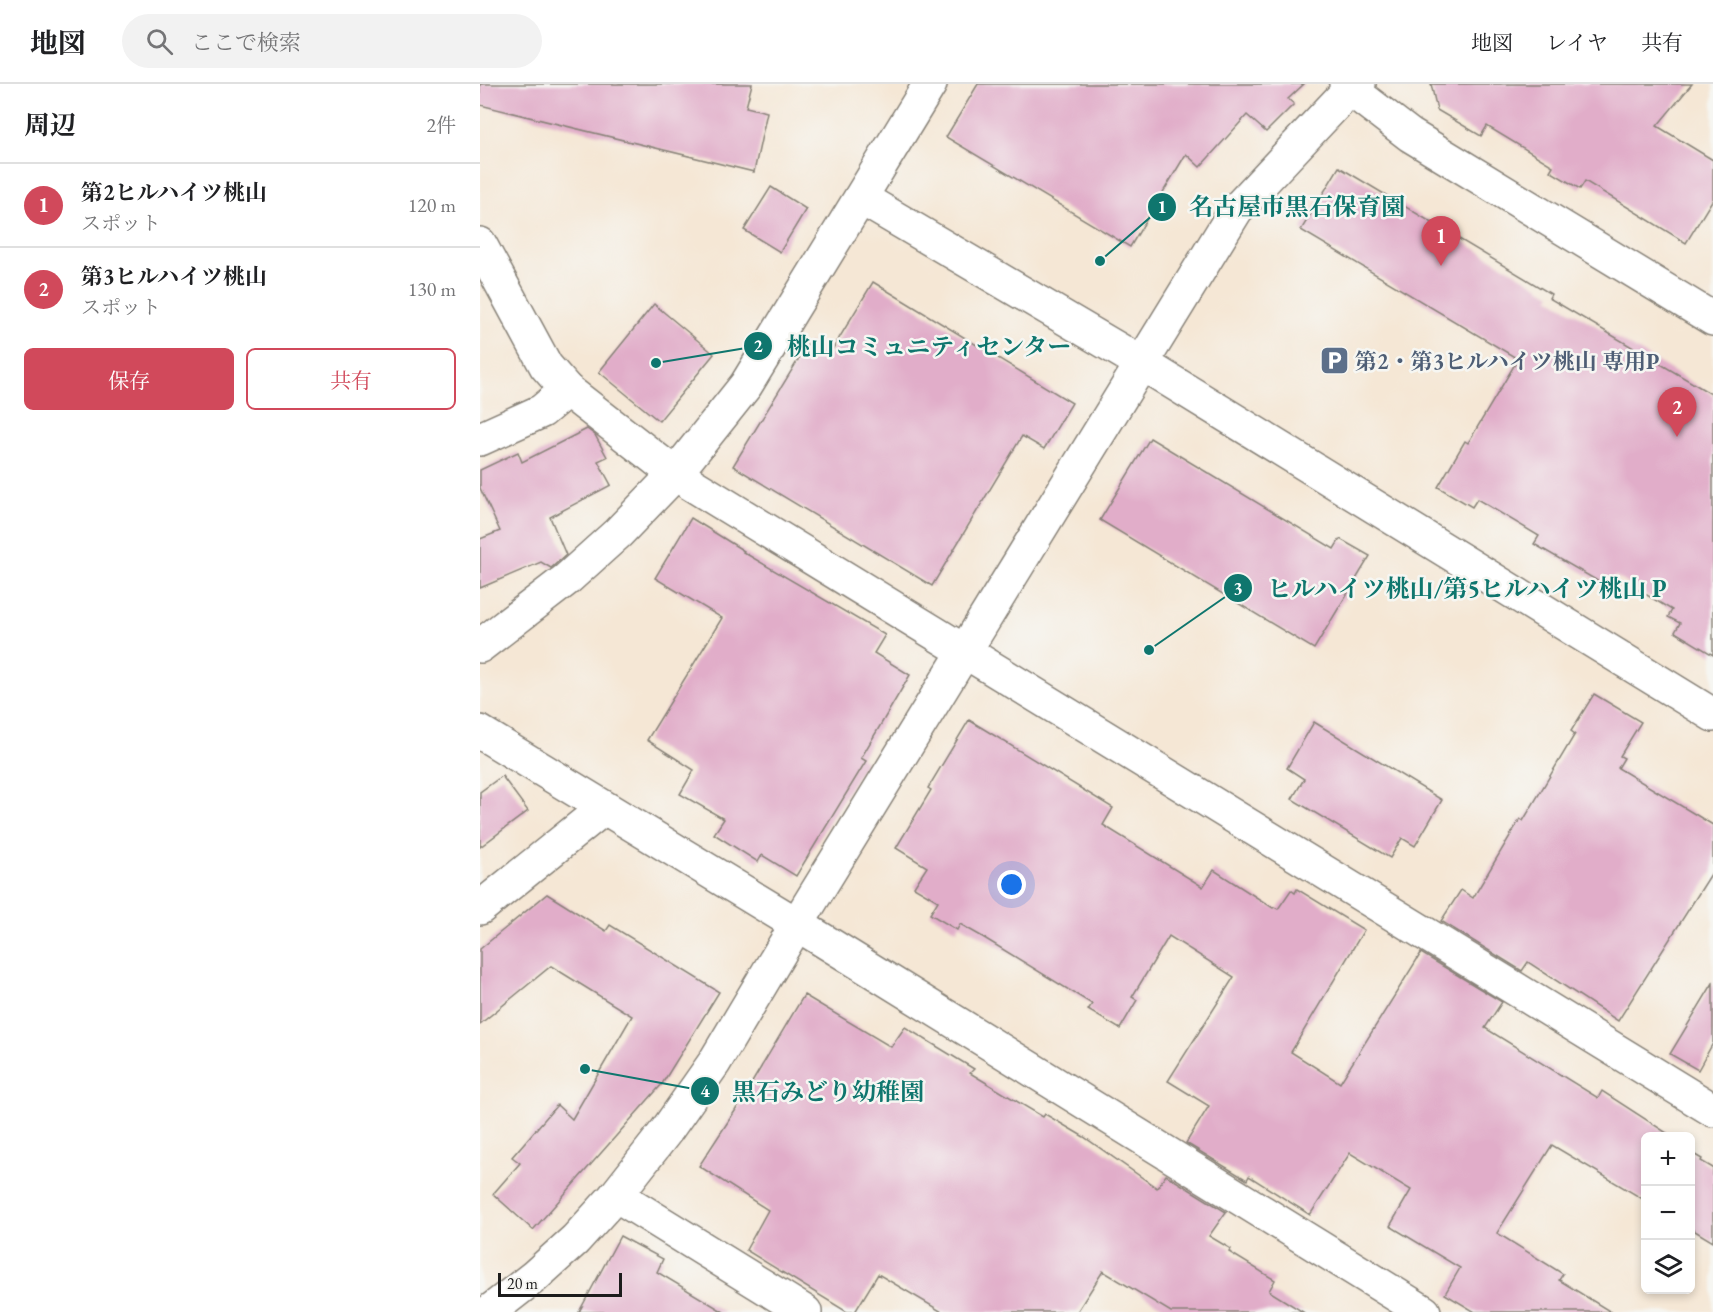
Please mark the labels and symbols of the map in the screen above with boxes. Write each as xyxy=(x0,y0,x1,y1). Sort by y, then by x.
callout: 名古屋市黒石保育園 xyxy=(1147,186,1417,228)
text: 名古屋市黒石保育園 xyxy=(1189,191,1405,222)
text: 1 xyxy=(1157,195,1167,218)
pin: 1 xyxy=(1422,216,1460,266)
callout: 桃山コミュニティセンター xyxy=(743,325,1085,367)
text: 桃山コミュニティセンター xyxy=(787,331,1071,362)
text: 2 xyxy=(753,334,763,357)
parking icon: 第2・第3ヒルハイツ桃山 専用P xyxy=(1318,345,1350,377)
place label: 第2・第3ヒルハイツ桃山 専用P xyxy=(1355,347,1659,376)
pin: 2 xyxy=(1658,388,1696,437)
callout: ヒルハイツ桃山/第5ヒルハイツ桃山 P xyxy=(1223,567,1680,609)
text: ヒルハイツ桃山/第5ヒルハイツ桃山 P xyxy=(1267,573,1667,604)
text: 3 xyxy=(1233,577,1243,600)
your location xyxy=(997,870,1026,899)
callout: 黒石みどり幼稚園 xyxy=(690,1070,936,1112)
text: 黒石みどり幼稚園 xyxy=(732,1076,924,1107)
text: 4 xyxy=(700,1079,710,1102)
scale bar xyxy=(498,1270,622,1298)

